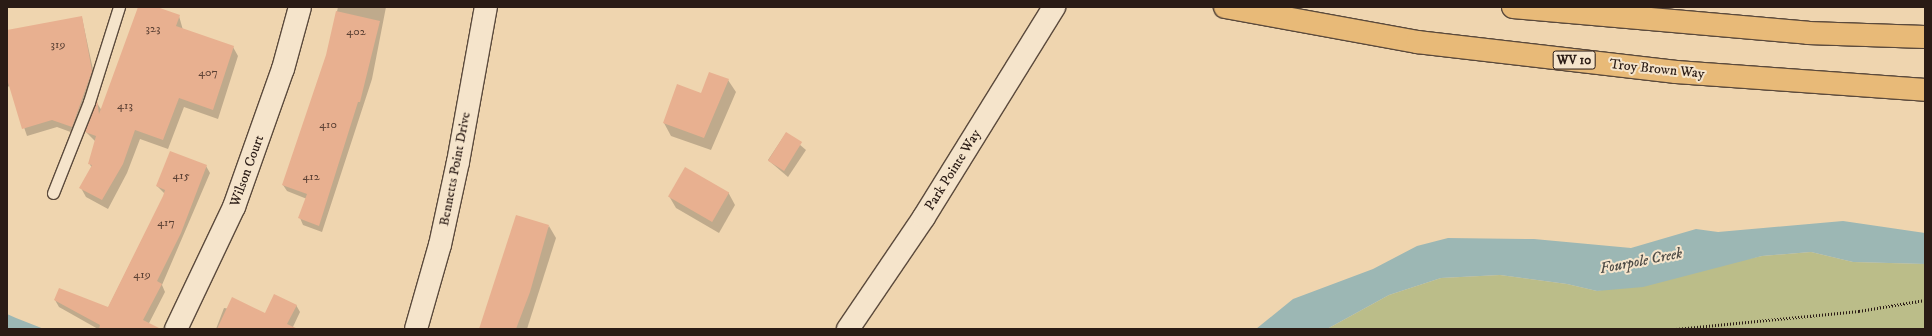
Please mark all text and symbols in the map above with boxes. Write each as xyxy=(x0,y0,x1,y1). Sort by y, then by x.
house number: 323 xyxy=(146,22,160,36)
house number: 402 xyxy=(346,25,366,39)
house number: 319 xyxy=(51,38,65,52)
road number: WV 10 xyxy=(1552,49,1596,71)
street label: Troy Brown Way xyxy=(1609,56,1705,82)
house number: 407 xyxy=(198,66,218,80)
house number: 413 xyxy=(117,99,133,113)
street label: Bennetts Point Drive xyxy=(436,111,474,227)
house number: 410 xyxy=(319,118,337,132)
street label: Park Pointe Way xyxy=(921,126,985,214)
street label: Wilson Court xyxy=(226,133,268,209)
house number: 415 xyxy=(172,169,190,183)
house number: 412 xyxy=(302,170,320,184)
house number: 417 xyxy=(157,216,175,230)
water label: Fourpole Creek xyxy=(1598,244,1684,278)
house number: 419 xyxy=(133,268,151,282)

